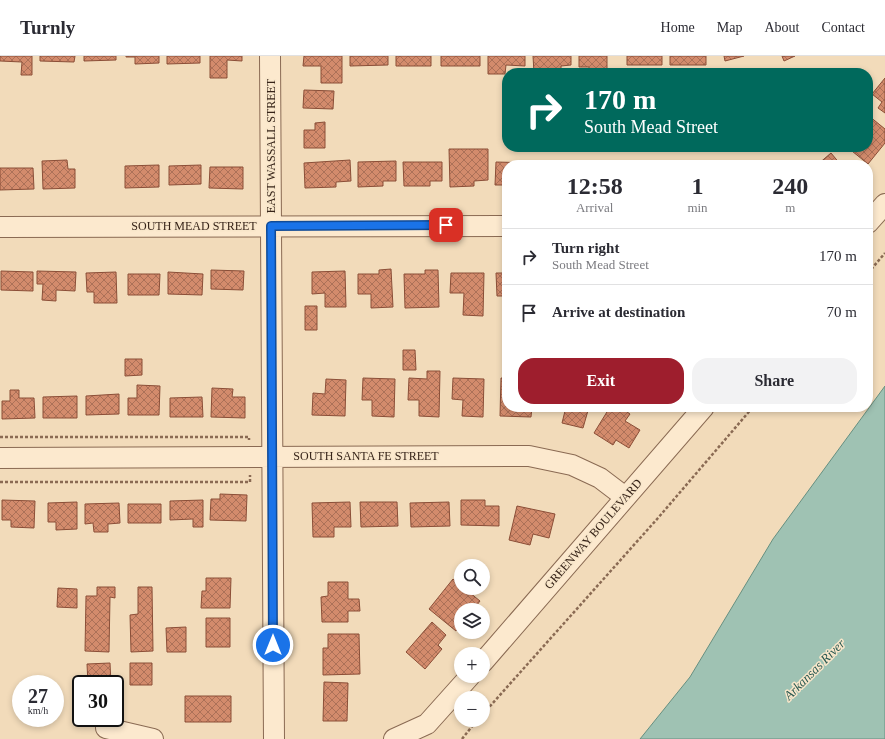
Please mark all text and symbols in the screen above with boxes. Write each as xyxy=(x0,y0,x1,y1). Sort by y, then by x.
text: Turnly xyxy=(20,17,75,38)
text: Home xyxy=(661,20,695,35)
text: Map xyxy=(717,20,742,35)
text: About xyxy=(764,20,799,35)
text: Contact xyxy=(821,20,865,35)
street label: EAST WASSALL STREET xyxy=(264,78,278,213)
icon: right xyxy=(518,84,570,136)
text: 170 m xyxy=(584,84,656,115)
text: South Mead Street xyxy=(584,117,718,137)
text: 12:58 xyxy=(567,173,623,199)
text: 1 xyxy=(691,173,703,199)
text: 240 xyxy=(772,173,808,199)
text: Arrival xyxy=(576,200,613,215)
text: min xyxy=(687,200,708,215)
text: m xyxy=(785,200,795,215)
pin xyxy=(429,208,463,242)
icon: arrive xyxy=(435,214,457,236)
street label: SOUTH MEAD STREET xyxy=(131,219,257,233)
text: Turn right xyxy=(552,240,619,256)
icon: right xyxy=(518,246,540,268)
text: 170 m xyxy=(819,248,857,264)
text: South Mead Street xyxy=(552,257,649,272)
icon: arrive xyxy=(518,302,540,324)
text: Arrive at destination xyxy=(552,304,685,320)
text: 70 m xyxy=(827,304,857,320)
button: Exit xyxy=(518,358,684,404)
button: Share xyxy=(692,358,857,404)
street label: SOUTH SANTA FE STREET xyxy=(293,449,439,463)
street label: GREENWAY BOULEVARD xyxy=(541,476,645,592)
map controls xyxy=(454,559,490,727)
button: search xyxy=(454,559,490,595)
button: layers xyxy=(454,603,490,639)
position arrow xyxy=(252,624,294,666)
water label: Arkansas River xyxy=(780,635,849,704)
button: + xyxy=(454,647,490,683)
speed limit sign: 30 xyxy=(72,675,124,727)
text: 27 xyxy=(28,685,48,707)
button: − xyxy=(454,691,490,727)
text: km/h xyxy=(28,705,48,716)

